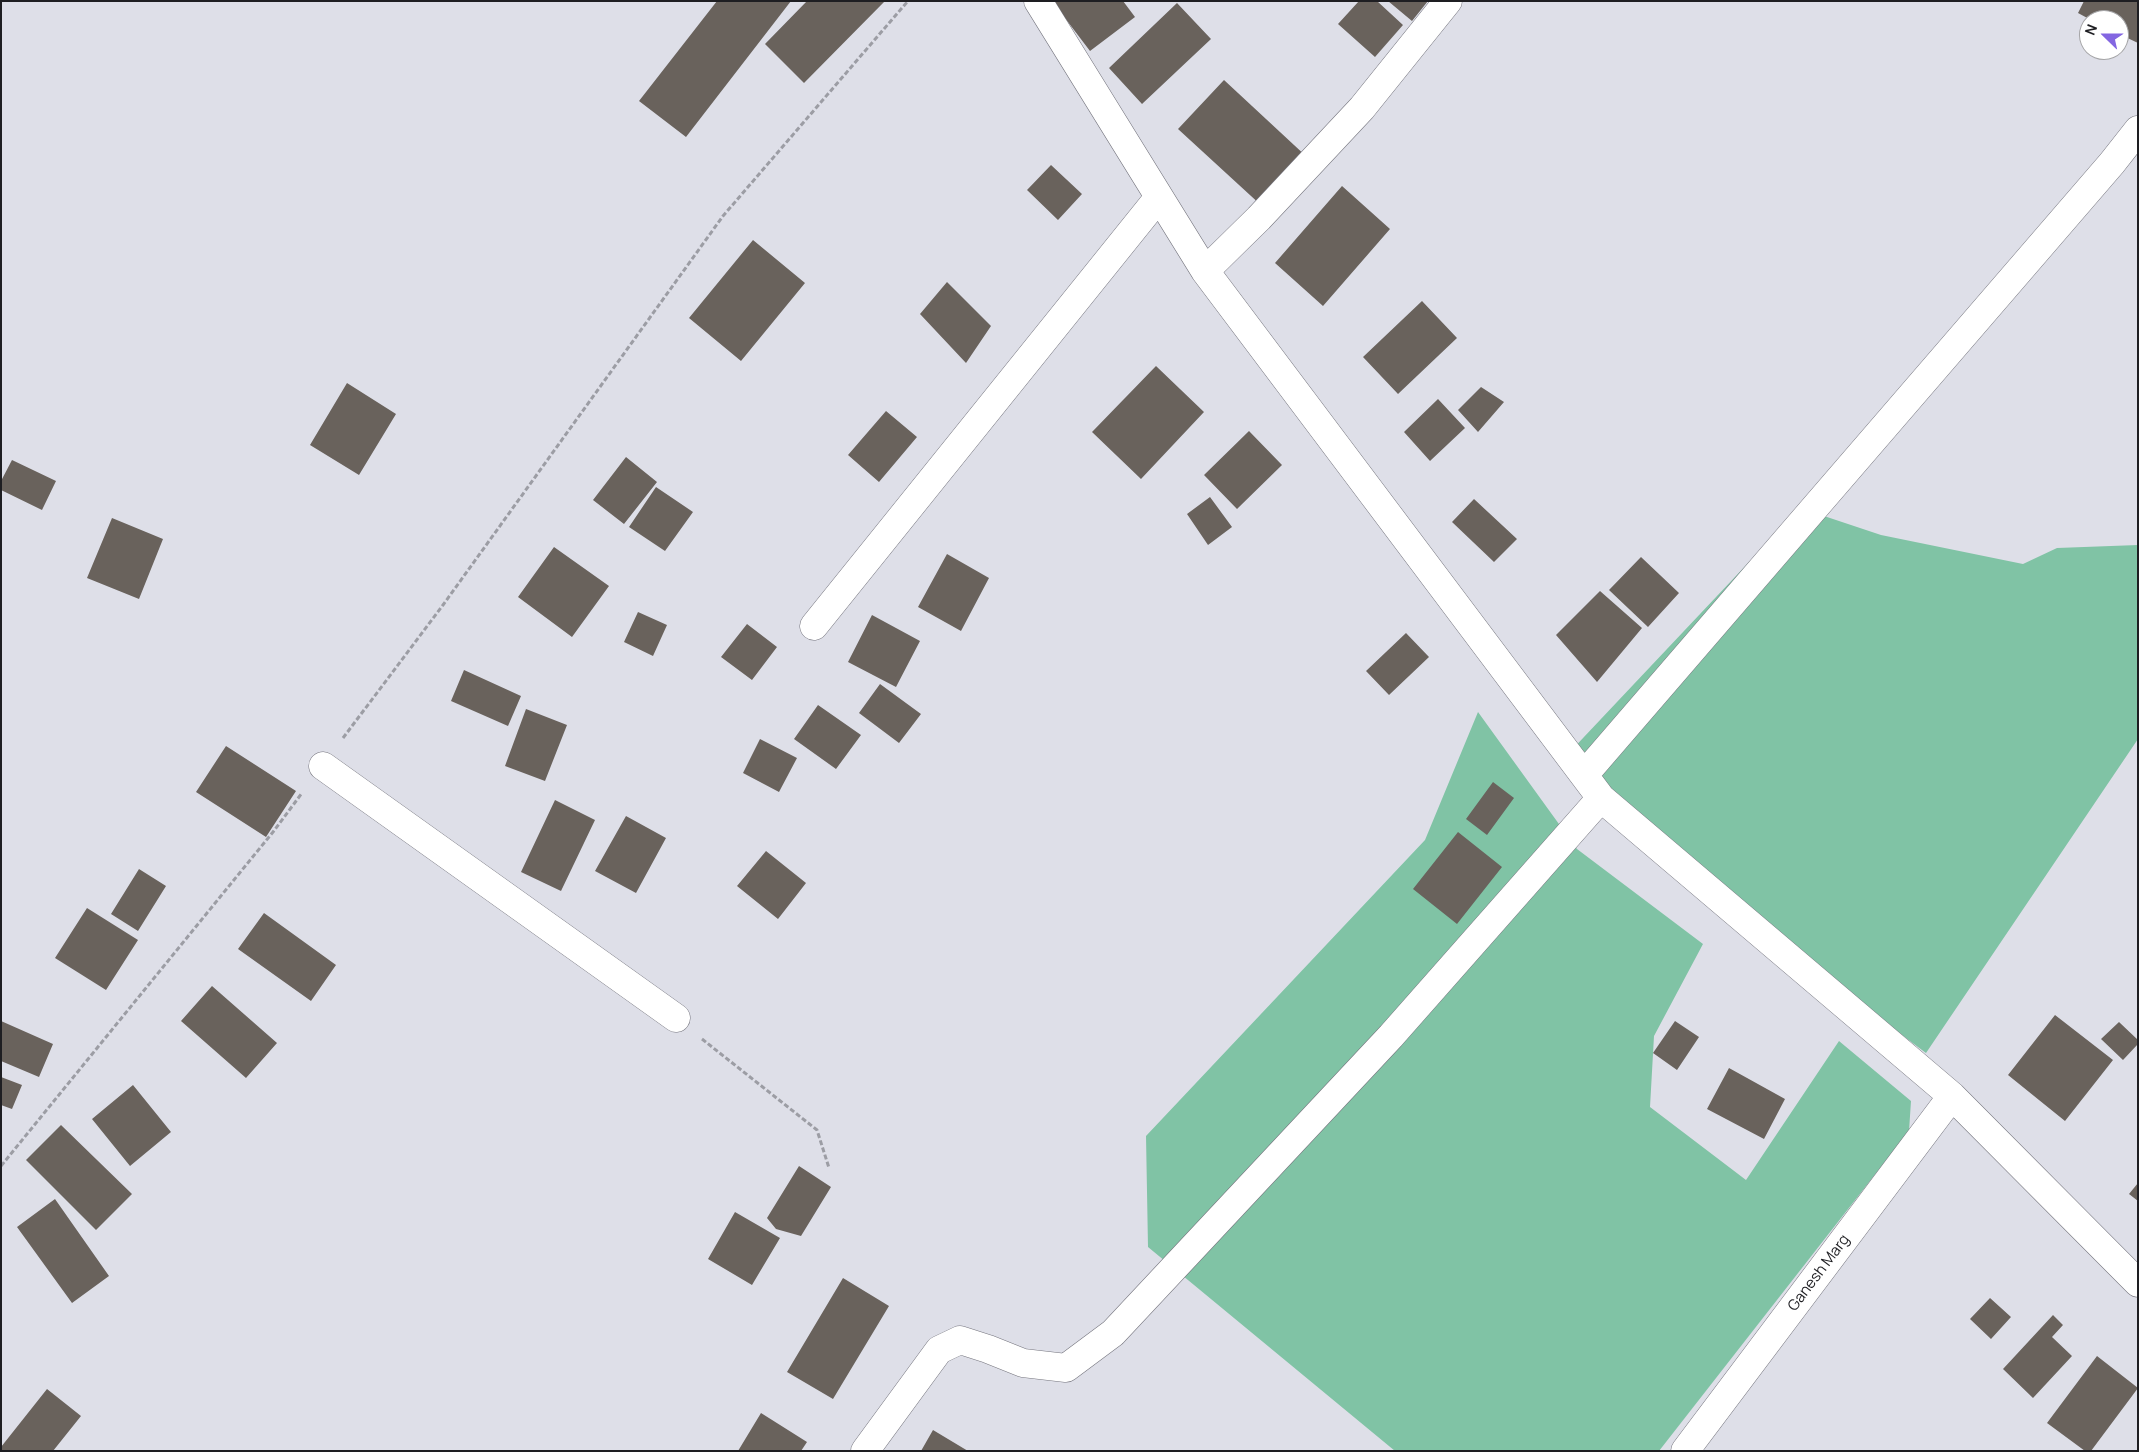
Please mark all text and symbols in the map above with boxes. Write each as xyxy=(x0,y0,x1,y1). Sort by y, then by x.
north arrow xyxy=(2079,10,2129,60)
text: N xyxy=(2080,21,2101,38)
street label: Ganesh Marg xyxy=(1784,1231,1854,1315)

